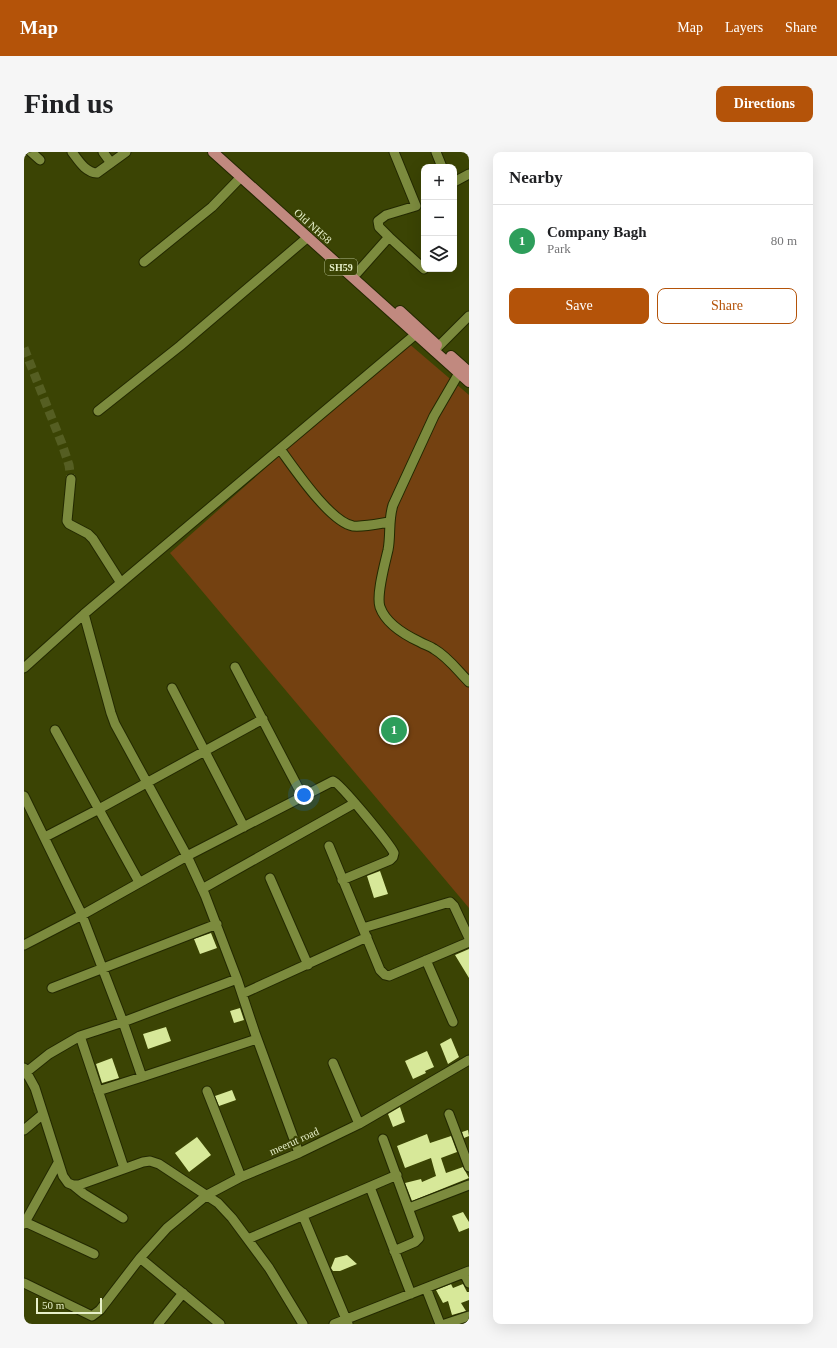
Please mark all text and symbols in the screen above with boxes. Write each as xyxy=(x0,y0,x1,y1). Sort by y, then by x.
text: Map xyxy=(20,17,58,38)
text: Map xyxy=(677,20,703,35)
text: Layers xyxy=(725,20,763,35)
text: Share xyxy=(785,20,817,35)
button: Directions xyxy=(716,86,813,122)
text: Find us xyxy=(24,88,114,119)
map controls xyxy=(421,164,457,272)
button: + xyxy=(421,164,457,200)
text: Nearby xyxy=(509,168,563,187)
button: − xyxy=(421,200,457,236)
street label: Old NH58 xyxy=(292,206,335,246)
text: Company Bagh xyxy=(547,224,647,240)
text: 1 xyxy=(519,233,525,248)
text: 80 m xyxy=(771,233,797,248)
button: layers xyxy=(421,236,457,272)
text: Park xyxy=(547,241,571,256)
road number: SH59 xyxy=(325,259,357,275)
button: Save xyxy=(509,288,649,324)
button: Share xyxy=(657,288,797,324)
pin: 1 xyxy=(381,715,407,745)
your location xyxy=(294,785,314,805)
street label: meerut road xyxy=(267,1125,321,1157)
scale bar xyxy=(36,1296,102,1315)
text: 50 m xyxy=(42,1299,64,1311)

